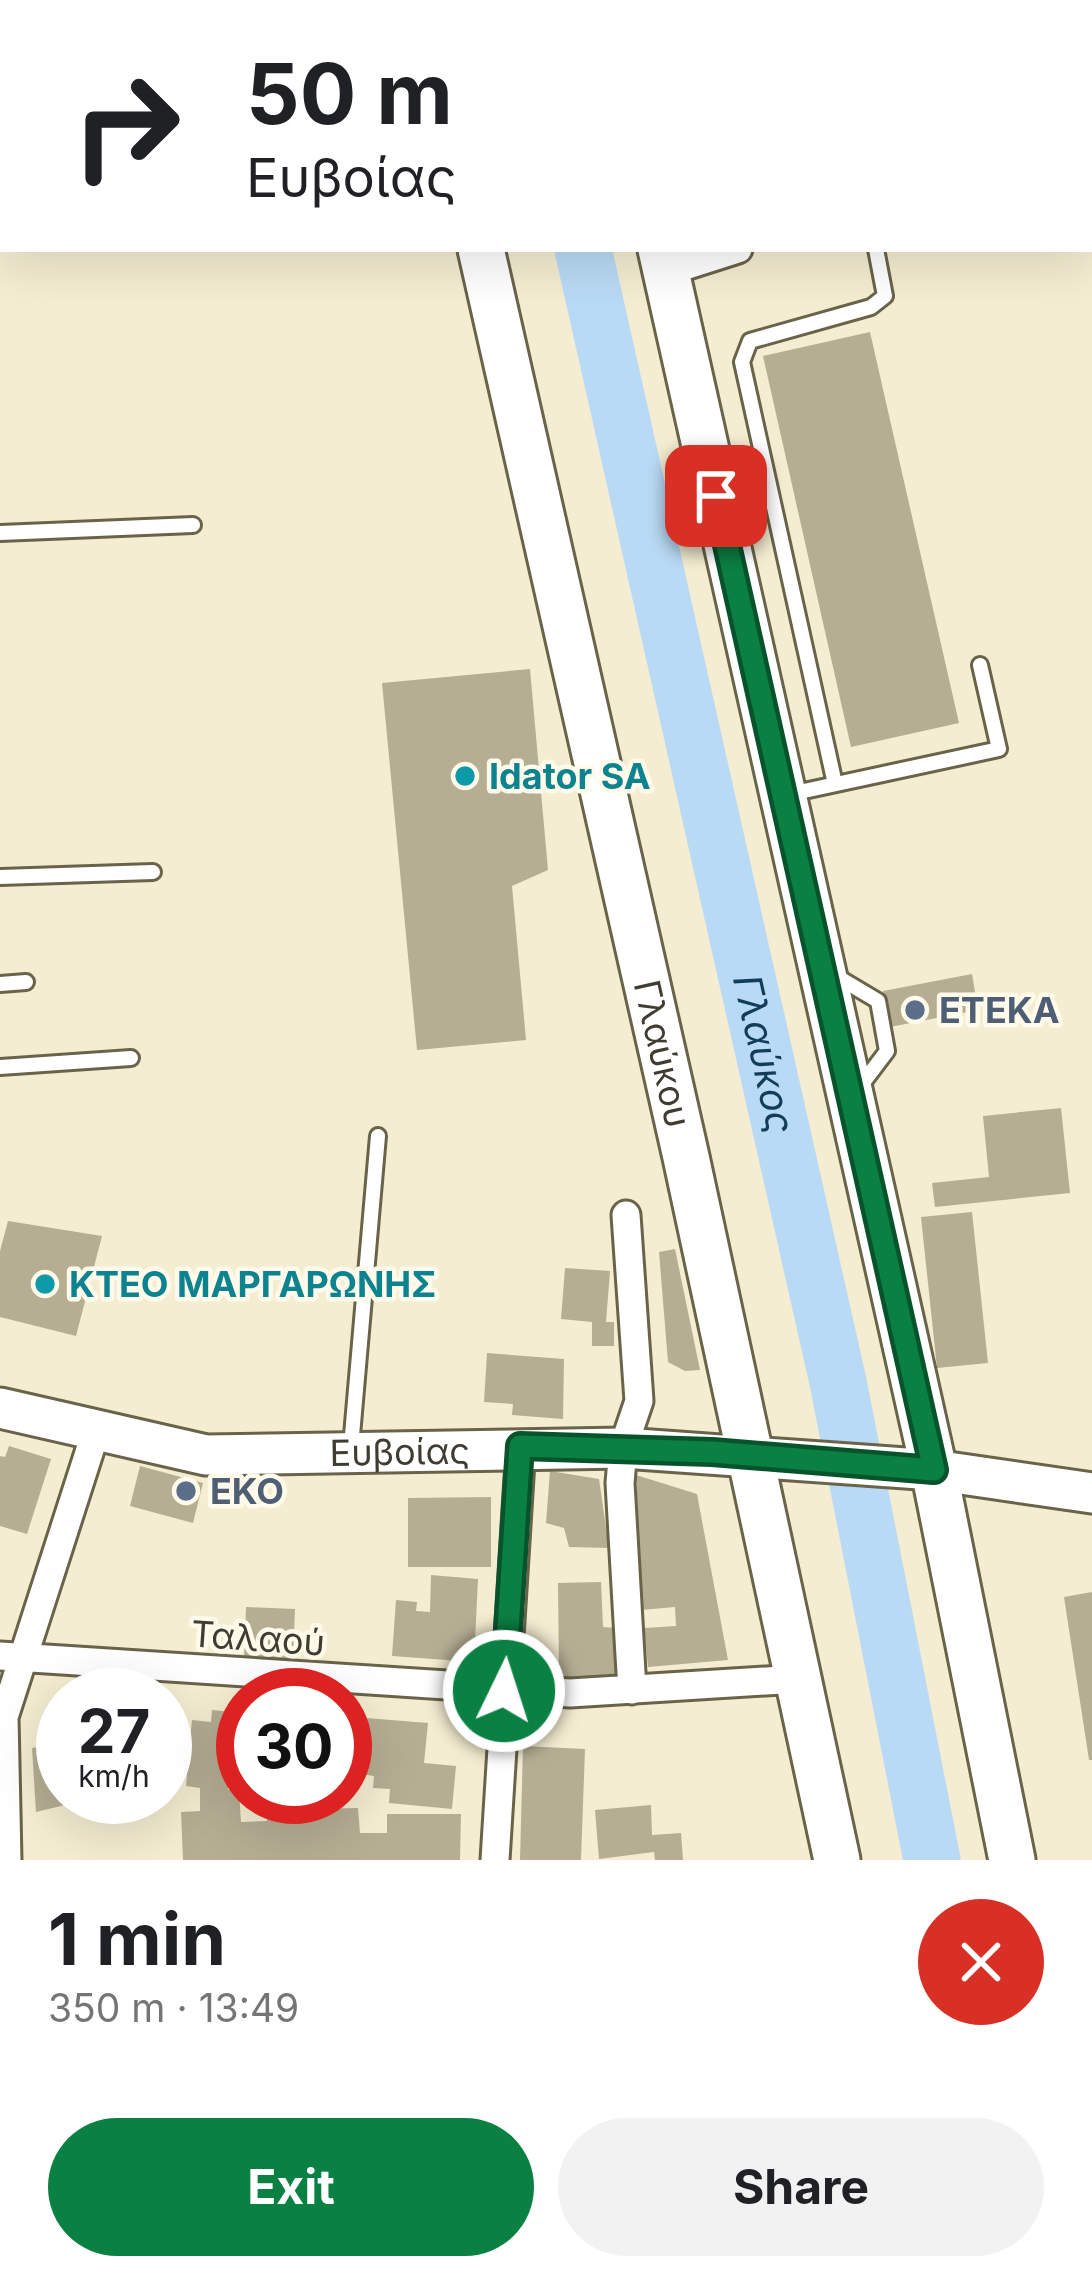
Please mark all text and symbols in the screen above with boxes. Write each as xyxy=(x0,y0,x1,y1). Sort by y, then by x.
text: 50 m xyxy=(246,43,453,144)
icon: right xyxy=(48,48,204,204)
text: Ευβοίας xyxy=(246,145,456,210)
pin xyxy=(665,445,767,547)
icon: arrive xyxy=(683,463,749,529)
place label: Idator SA xyxy=(489,754,651,798)
marker: Idator SA xyxy=(452,763,478,789)
water label: Γλαύκος xyxy=(724,970,805,1138)
street label: Γλαύκου xyxy=(625,976,701,1132)
place label: ΕΤΕΚΑ xyxy=(939,988,1060,1032)
marker: ΕΤΕΚΑ xyxy=(902,997,928,1023)
place label: ΚΤΕΟ ΜΑΡΓΑΡΩΝΗΣ xyxy=(69,1262,436,1306)
marker: ΚΤΕΟ ΜΑΡΓΑΡΩΝΗΣ xyxy=(32,1271,58,1297)
street label: Ευβοίας xyxy=(329,1429,470,1475)
place label: ΕΚΟ xyxy=(210,1469,284,1513)
marker: ΕΚΟ xyxy=(173,1478,199,1504)
street label: Ταλαού xyxy=(190,1611,326,1665)
position arrow xyxy=(441,1628,567,1754)
speed limit sign: 30 xyxy=(216,1668,372,1824)
text: 27 xyxy=(78,1695,150,1767)
text: km/h xyxy=(78,1758,150,1794)
text: 1 min xyxy=(48,1895,226,1982)
button: close xyxy=(918,1899,1044,2025)
text: 350 m · 13:49 xyxy=(48,1984,299,2031)
button: Exit xyxy=(48,2118,534,2256)
button: Share xyxy=(558,2118,1044,2256)

